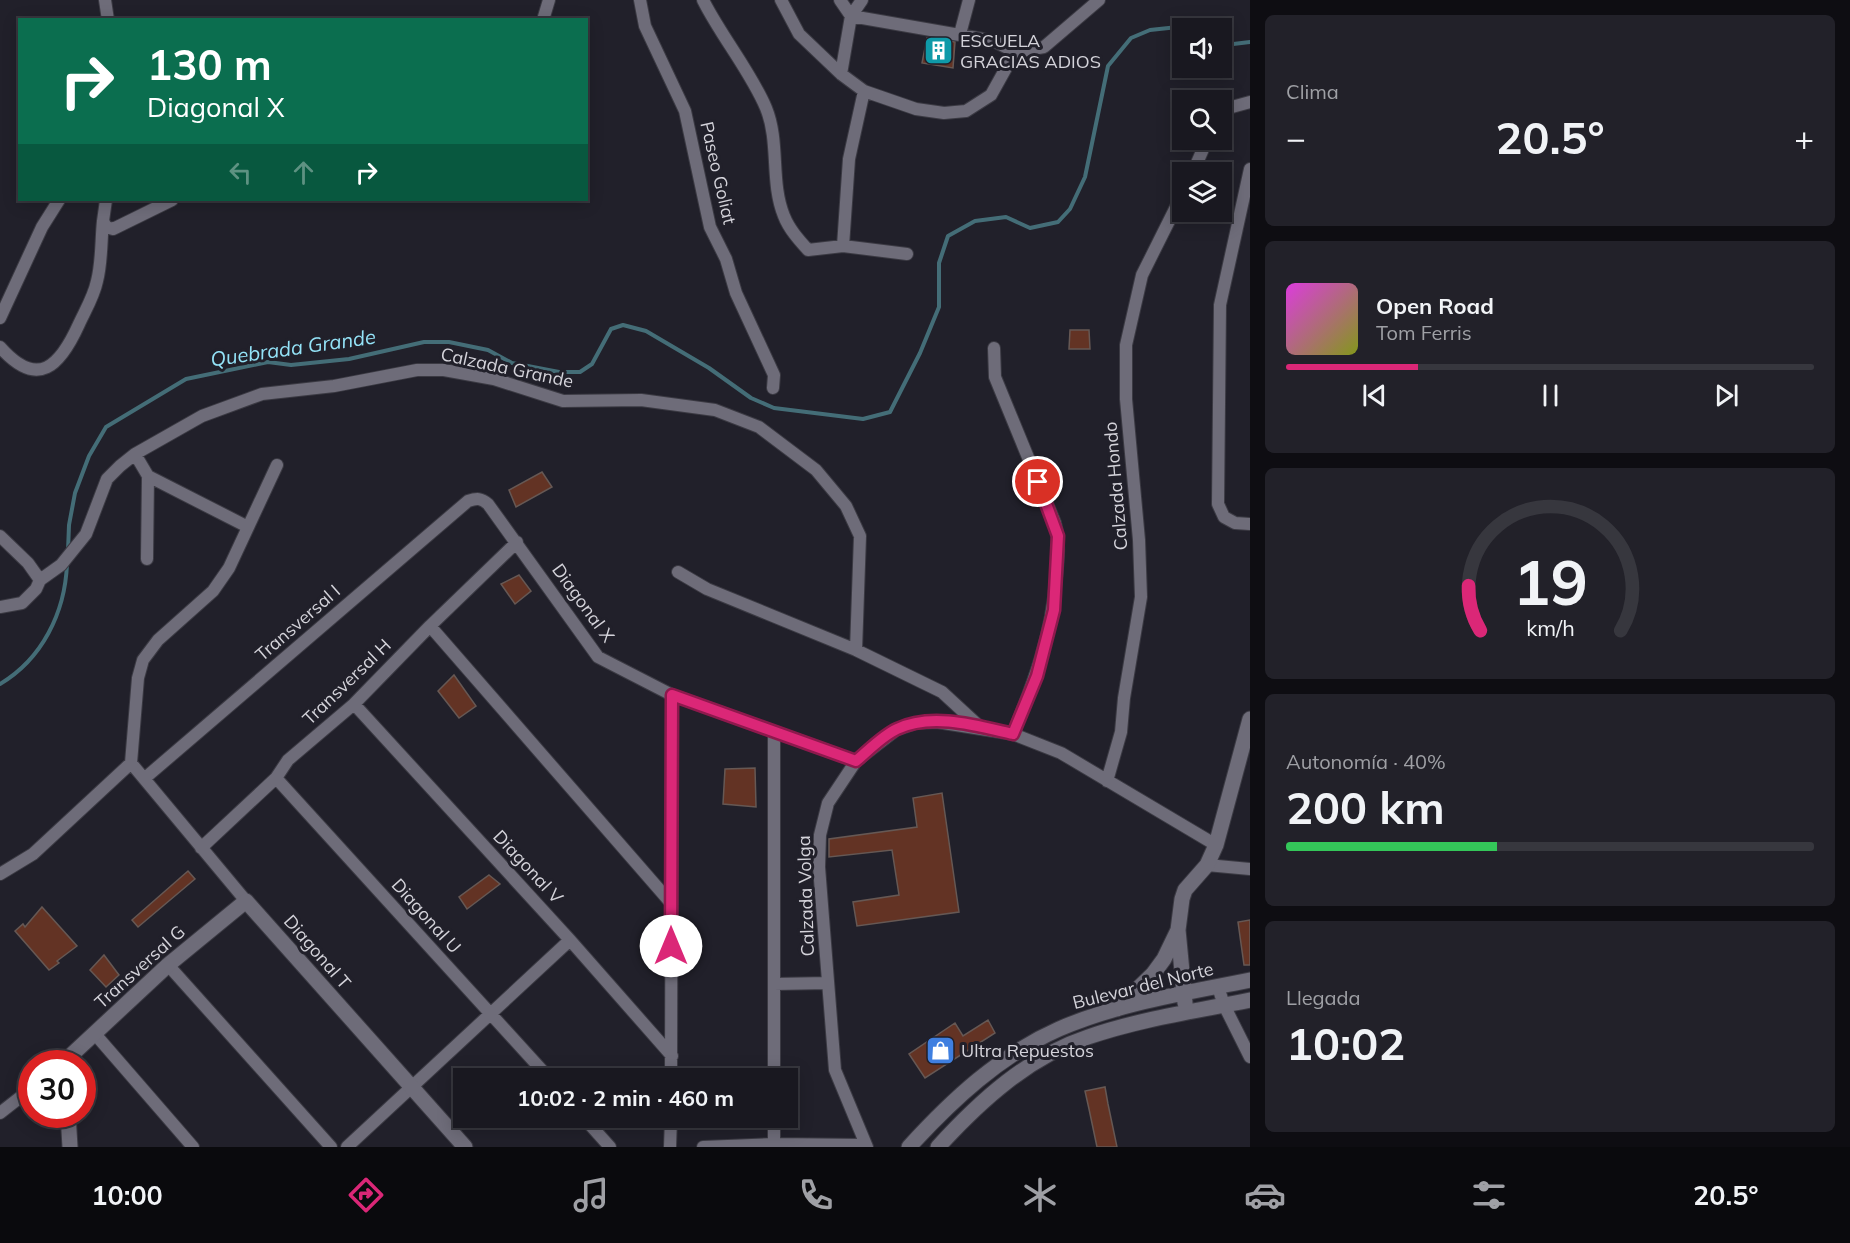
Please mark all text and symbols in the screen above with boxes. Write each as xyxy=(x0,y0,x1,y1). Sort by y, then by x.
map controls xyxy=(1172,18,1232,222)
button: sound xyxy=(1172,18,1232,78)
place label: ESCUELA GRACIAS ADIOS xyxy=(960,29,1101,73)
building icon: ESCUELA GRACIAS ADIOS xyxy=(923,35,955,67)
text: 130 m xyxy=(147,38,272,91)
icon: right xyxy=(48,42,126,120)
text: Clima xyxy=(1286,79,1339,104)
text: Diagonal X xyxy=(147,90,285,124)
button: search xyxy=(1172,90,1232,150)
text: 20.5° xyxy=(1495,109,1605,165)
text: − xyxy=(1286,117,1306,158)
text: + xyxy=(1794,117,1814,158)
street label: Paseo Goliat xyxy=(695,119,741,227)
icon: left xyxy=(224,156,257,189)
icon: ahead xyxy=(287,156,320,189)
icon: right xyxy=(350,156,383,189)
button: layers xyxy=(1172,162,1232,222)
text: Open Road xyxy=(1376,292,1494,320)
text: Tom Ferris xyxy=(1376,320,1472,345)
water label: Quebrada Grande xyxy=(209,324,377,371)
street label: Calzada Grande xyxy=(439,342,576,393)
icon: previous xyxy=(1358,379,1391,412)
icon: pause xyxy=(1534,379,1567,412)
icon: next xyxy=(1710,379,1743,412)
street label: Calzada Hondo xyxy=(1098,421,1133,551)
pin xyxy=(1012,456,1063,507)
icon: arrive xyxy=(1021,465,1054,498)
text: 19 xyxy=(1513,542,1587,621)
street label: Diagonal X xyxy=(547,559,620,647)
street label: Transversal I xyxy=(250,579,345,666)
text: km/h xyxy=(1526,614,1574,641)
street label: Transversal H xyxy=(298,634,396,730)
text: Autonomía · 40% xyxy=(1286,749,1446,774)
text: 200 km xyxy=(1286,779,1445,835)
street label: Diagonal V xyxy=(488,825,569,909)
street label: Calzada Volga xyxy=(792,835,819,957)
street label: Diagonal U xyxy=(387,873,466,958)
street label: Diagonal T xyxy=(279,910,356,994)
position arrow xyxy=(639,914,703,978)
street label: Transversal G xyxy=(90,920,190,1013)
street label: Bulevar del Norte xyxy=(1070,957,1216,1014)
text: Llegada xyxy=(1286,985,1361,1010)
text: 10:02 xyxy=(1286,1015,1405,1071)
shop icon: Ultra Repuestos xyxy=(924,1035,956,1067)
place label: Ultra Repuestos xyxy=(961,1039,1094,1062)
speed limit sign: 30 xyxy=(18,1050,96,1128)
text: 10:02 · 2 min · 460 m xyxy=(517,1084,734,1112)
icon: directions xyxy=(345,1174,387,1216)
icon: music xyxy=(570,1174,612,1216)
icon: phone xyxy=(795,1174,837,1216)
icon: climate xyxy=(1019,1174,1061,1216)
icon: car xyxy=(1244,1174,1286,1216)
icon: filters xyxy=(1468,1174,1510,1216)
text: 10:00 xyxy=(91,1178,163,1212)
text: 20.5° xyxy=(1693,1178,1759,1212)

